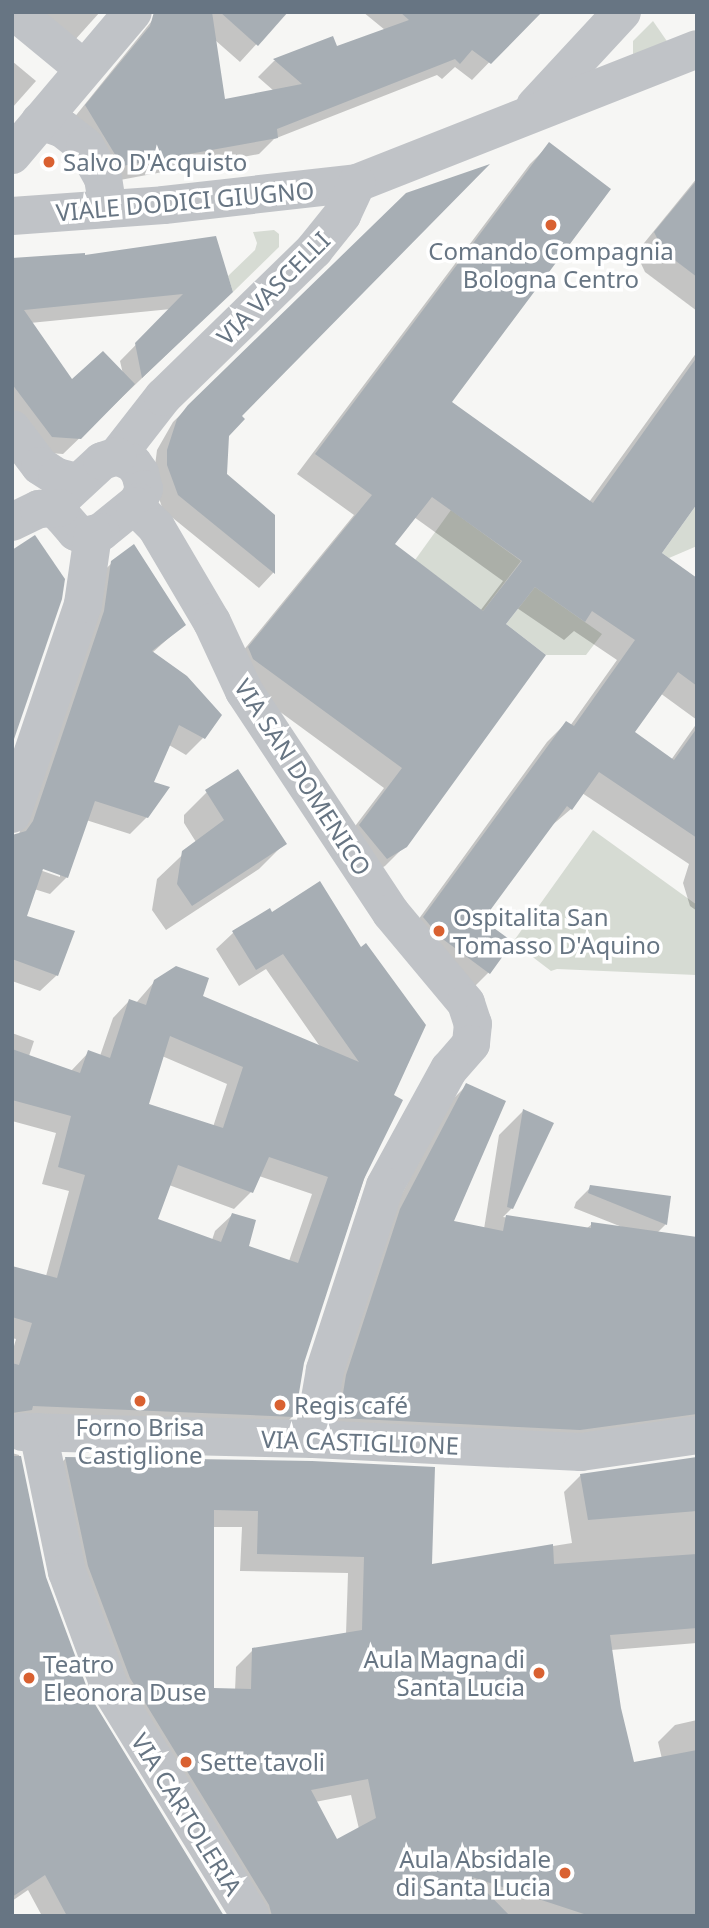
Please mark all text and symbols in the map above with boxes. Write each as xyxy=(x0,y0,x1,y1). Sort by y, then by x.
place label: Salvo D'Acquisto xyxy=(63,148,247,176)
marker: Salvo D'Acquisto xyxy=(41,154,57,170)
street label: VIALE DODICI GIUGNO xyxy=(55,175,315,227)
marker: Comando Compagnia Bologna Centro xyxy=(543,217,559,233)
street label: VIA VASCELLI xyxy=(211,226,335,350)
place label: Comando Compagnia Bologna Centro xyxy=(428,237,674,293)
street label: VIA SAN DOMENICO xyxy=(229,673,377,881)
place label: Ospitalita San Tomasso D'Aquino xyxy=(453,903,661,959)
marker: Ospitalita San Tomasso D'Aquino xyxy=(431,923,447,939)
place label: Regis café xyxy=(294,1391,408,1419)
marker: Forno Brisa Castiglione xyxy=(132,1393,148,1409)
marker: Regis café xyxy=(272,1397,288,1413)
place label: Forno Brisa Castiglione xyxy=(75,1413,205,1469)
street label: VIA CASTIGLIONE xyxy=(261,1424,459,1460)
place label: Aula Magna di Santa Lucia xyxy=(363,1645,525,1701)
place label: Teatro Eleonora Duse xyxy=(43,1650,206,1706)
marker: Aula Magna di Santa Lucia xyxy=(531,1665,547,1681)
marker: Teatro Eleonora Duse xyxy=(21,1670,37,1686)
street label: VIA CARTOLERIA xyxy=(126,1728,248,1900)
place label: Sette tavoli xyxy=(200,1748,325,1776)
marker: Sette tavoli xyxy=(178,1754,194,1770)
place label: Aula Absidale di Santa Lucia xyxy=(395,1845,551,1901)
marker: Aula Absidale di Santa Lucia xyxy=(557,1865,573,1881)

